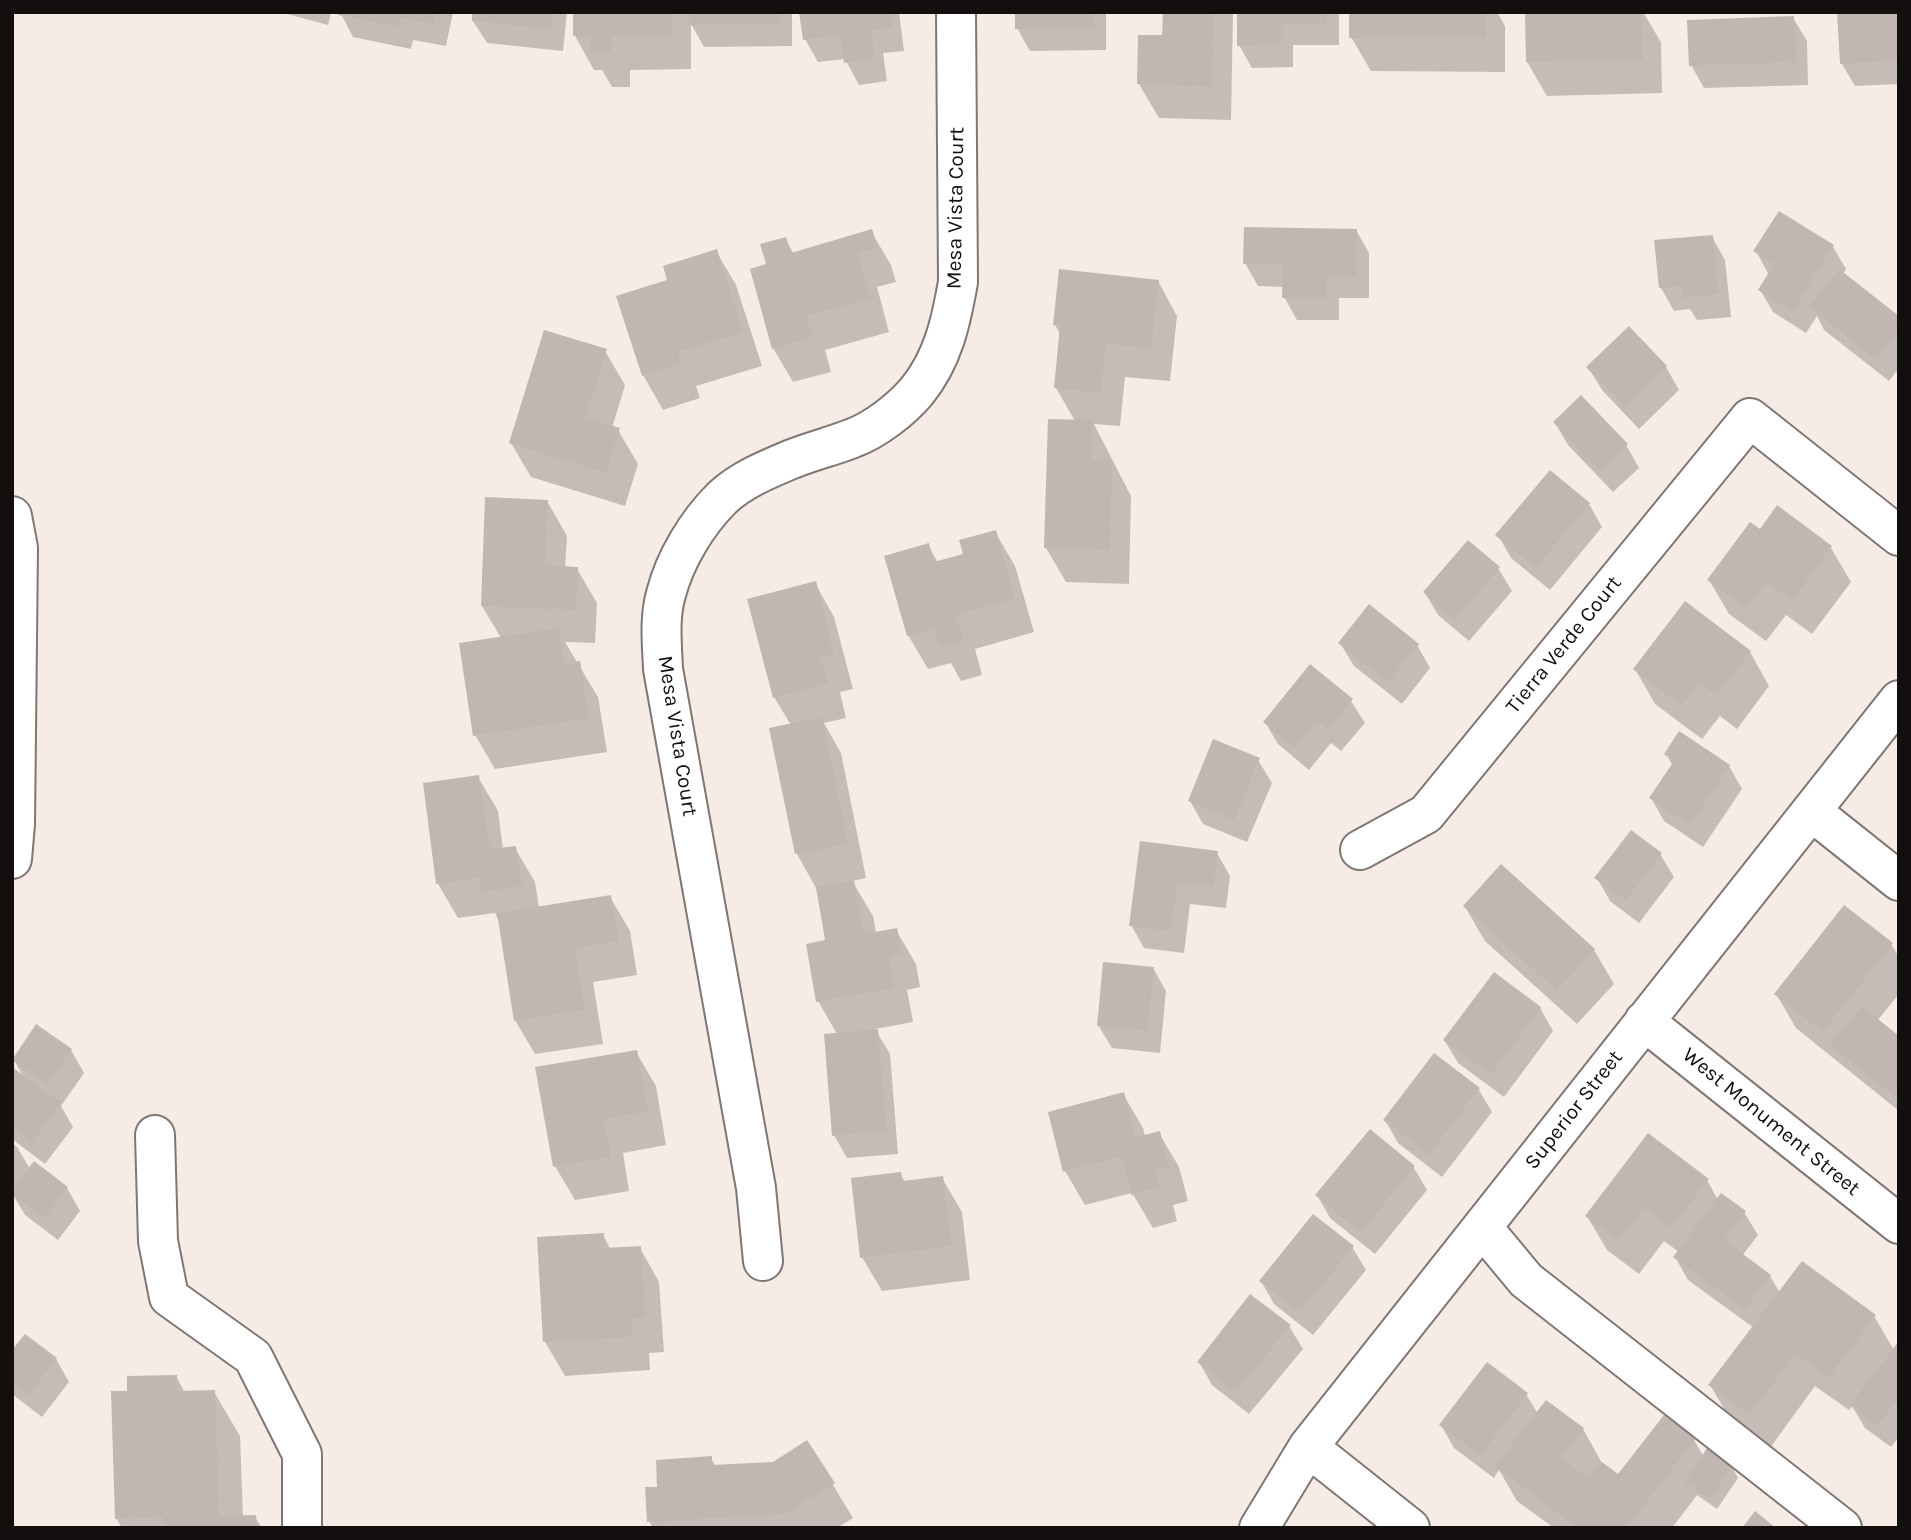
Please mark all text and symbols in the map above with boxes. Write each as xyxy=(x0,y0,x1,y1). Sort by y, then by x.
street label: Mesa Vista Court xyxy=(942,127,970,289)
street label: Tierra Verde Court xyxy=(1501,571,1627,719)
street label: Mesa Vista Court xyxy=(652,654,702,818)
street label: West Monument Street xyxy=(1677,1043,1865,1201)
street label: Superior Street xyxy=(1520,1045,1628,1175)

